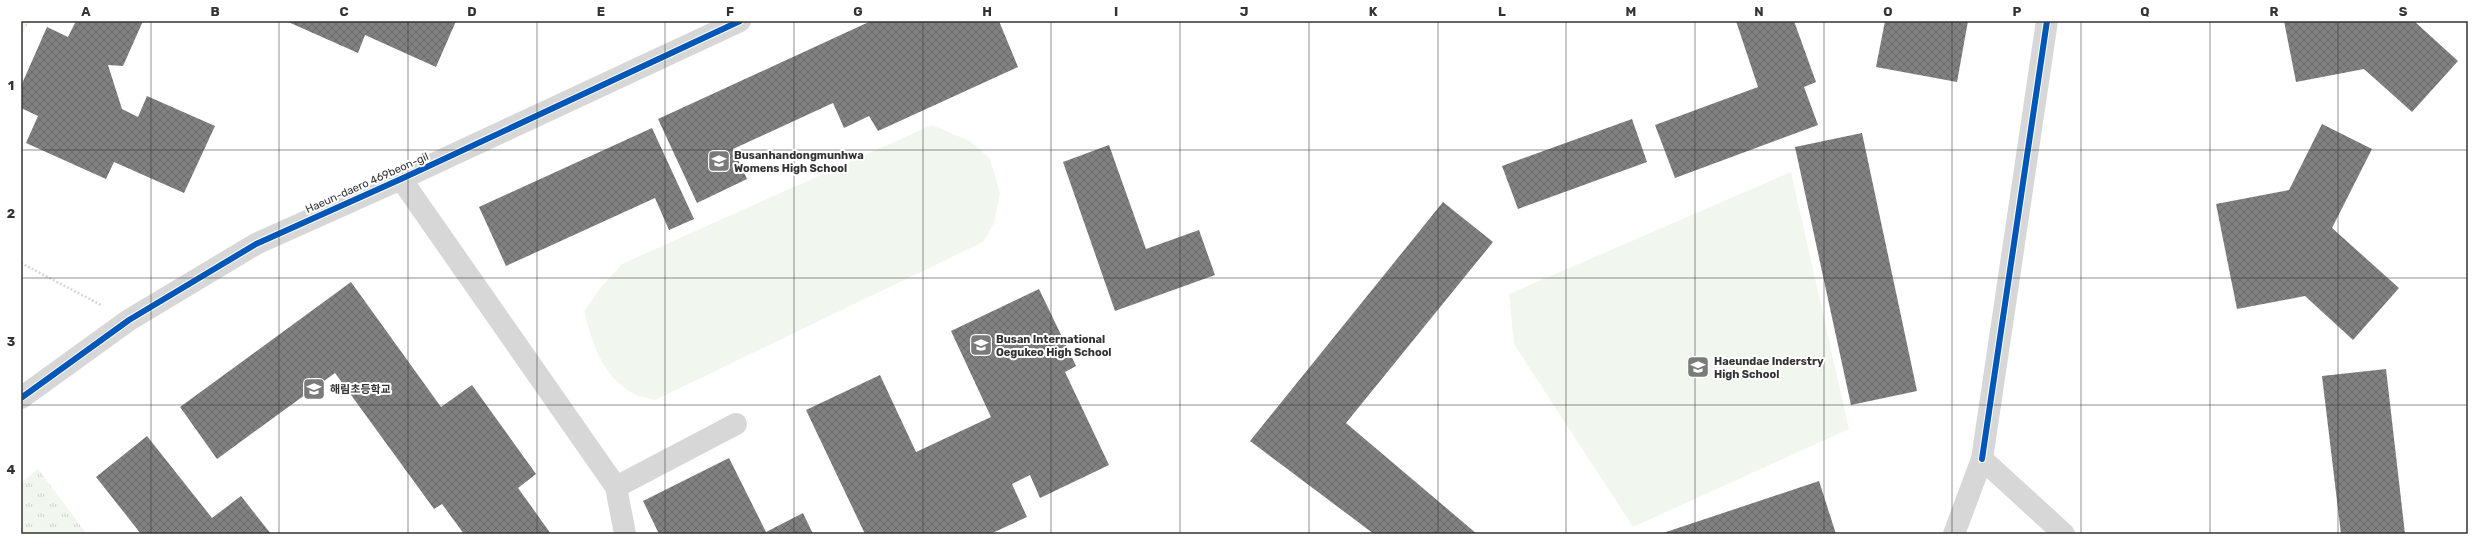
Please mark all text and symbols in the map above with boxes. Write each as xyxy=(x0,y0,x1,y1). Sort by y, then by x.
text: A xyxy=(81,4,91,19)
text: B xyxy=(210,4,220,19)
text: C xyxy=(339,4,349,19)
text: D xyxy=(467,4,477,19)
text: E xyxy=(597,4,605,19)
text: F xyxy=(726,4,734,19)
text: G xyxy=(853,4,863,19)
text: H xyxy=(982,4,992,19)
text: I xyxy=(1114,4,1118,19)
text: J xyxy=(1240,4,1248,19)
text: K xyxy=(1369,4,1378,19)
text: L xyxy=(1498,4,1506,19)
text: M xyxy=(1626,4,1636,19)
text: N xyxy=(1754,4,1764,19)
text: O xyxy=(1883,4,1893,19)
text: P xyxy=(2013,4,2022,19)
text: Q xyxy=(2140,4,2150,19)
text: R xyxy=(2270,4,2279,19)
text: S xyxy=(2399,4,2408,19)
text: 1 xyxy=(8,78,14,93)
school or university icon: Busanhandongmunhwa Womens High School xyxy=(706,148,732,174)
place label: Busanhandongmunhwa Womens High School xyxy=(734,149,864,175)
street label: Haeun-daero 469beon-gil xyxy=(303,150,431,216)
text: 2 xyxy=(7,206,15,221)
school or university icon: Busan International Oegukeo High School xyxy=(968,332,994,358)
place label: Busan International Oegukeo High School xyxy=(996,333,1112,359)
text: 3 xyxy=(7,334,16,349)
school or university icon: Haeundae Inderstry High School xyxy=(1685,354,1711,380)
place label: Haeundae Inderstry High School xyxy=(1714,355,1824,381)
school or university icon: 해림초등학교 xyxy=(301,376,327,402)
place label: 해림초등학교 xyxy=(330,383,391,396)
text: 4 xyxy=(7,462,16,477)

